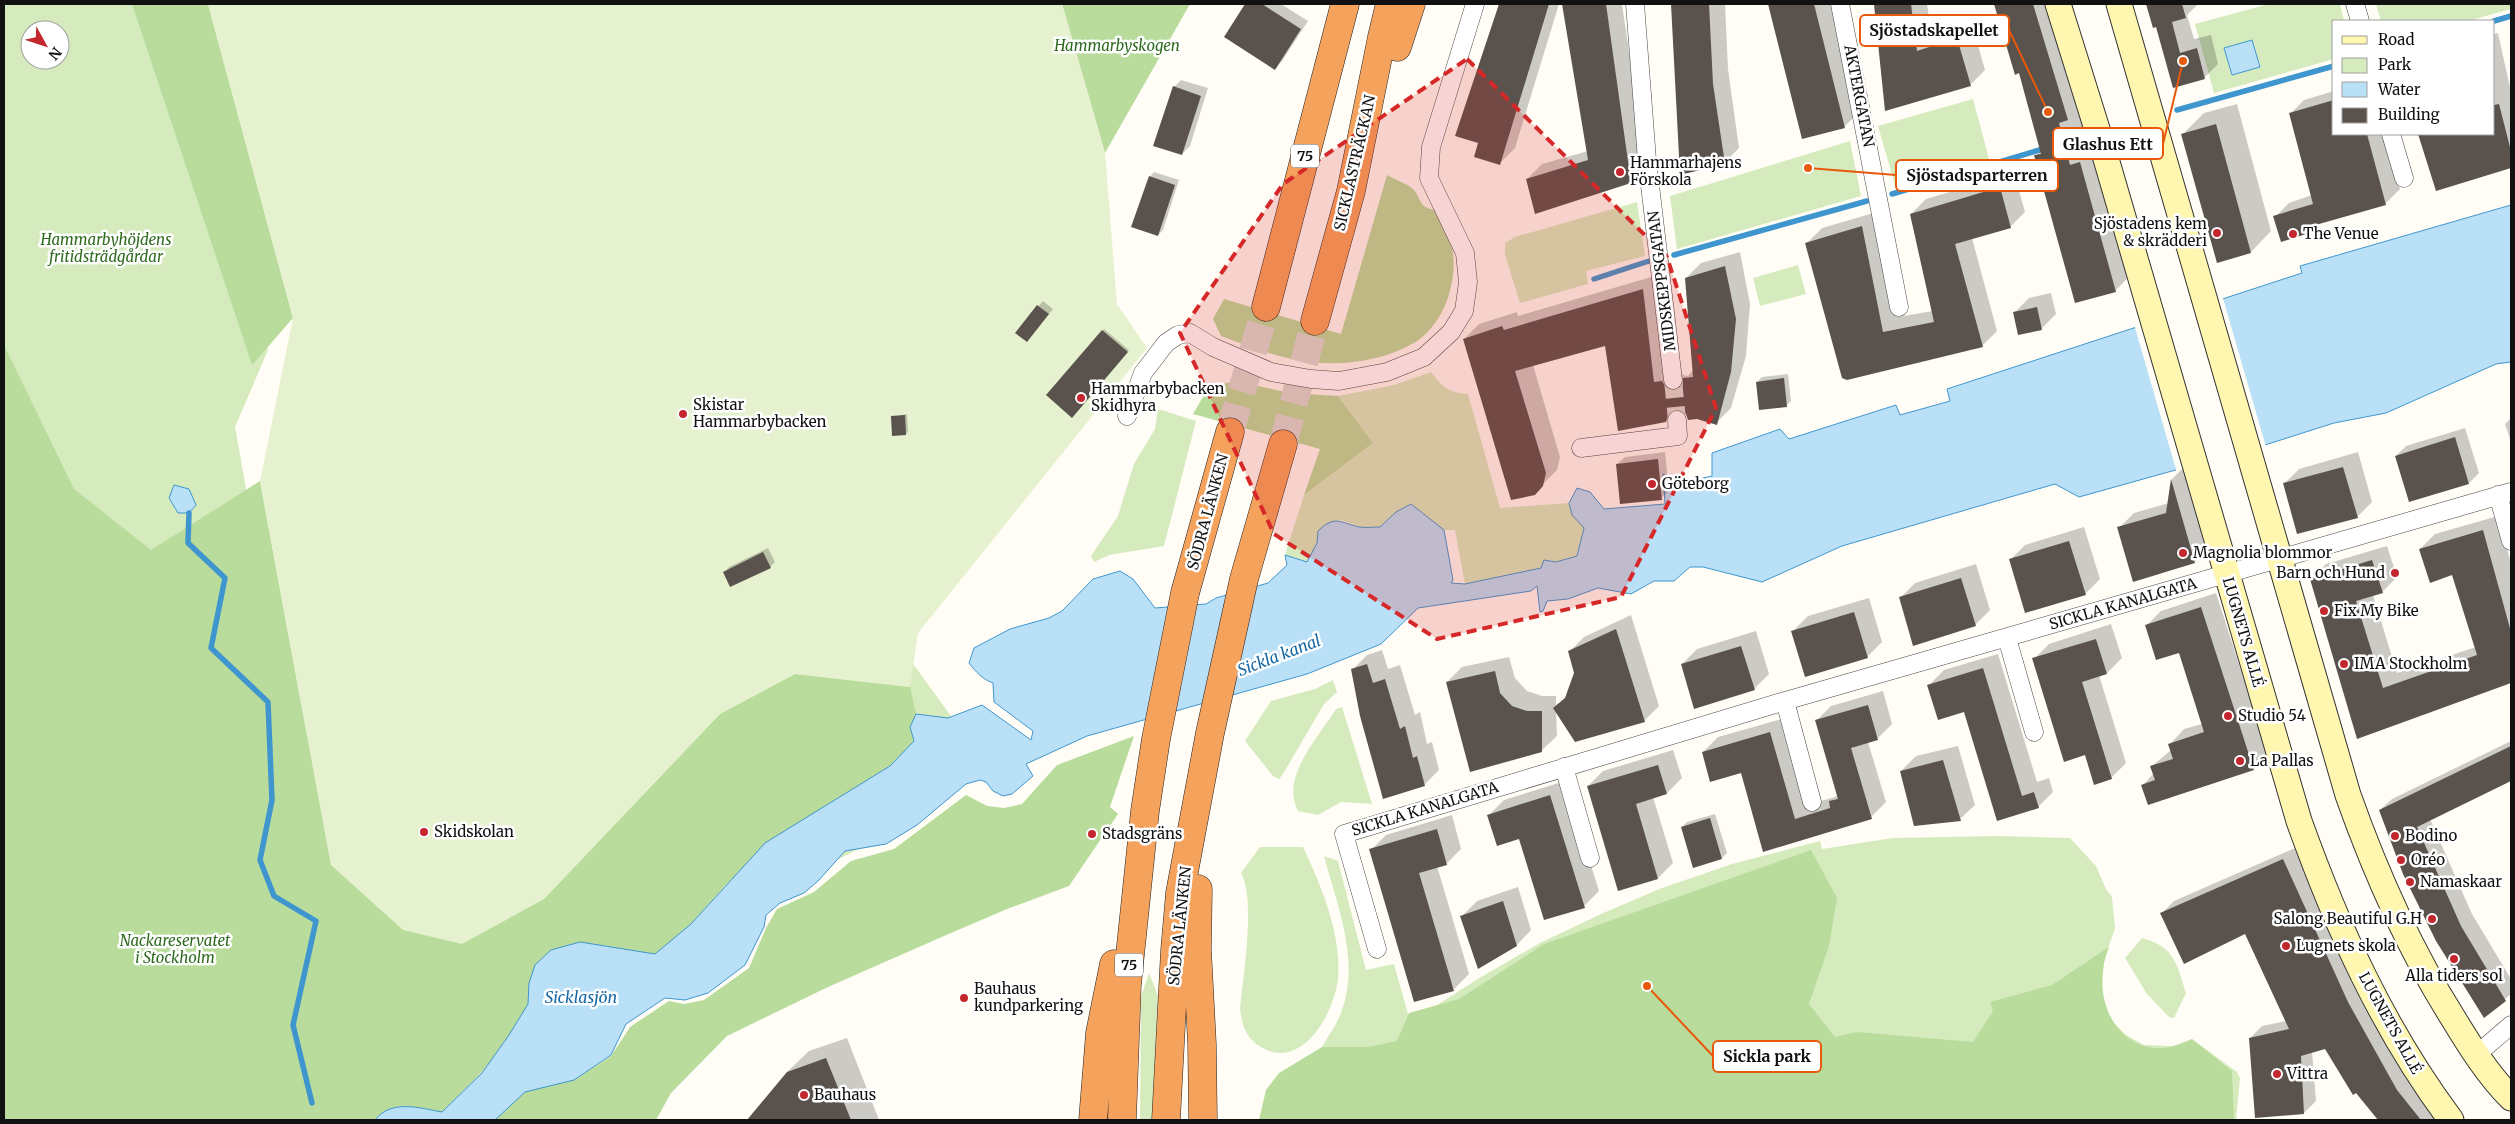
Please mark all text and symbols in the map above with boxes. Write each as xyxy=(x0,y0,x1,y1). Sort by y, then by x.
callout: Sjöstadskapellet xyxy=(1860,15,2009,46)
north arrow xyxy=(20,20,70,70)
text: Sjöstadskapellet xyxy=(1869,20,1999,40)
legend xyxy=(2332,20,2495,135)
text: Road xyxy=(2378,30,2414,49)
park label: Hammarbyskogen xyxy=(1053,36,1180,55)
street label: AKTERGATAN xyxy=(1840,42,1879,149)
text: N xyxy=(45,43,65,63)
text: Park xyxy=(2378,55,2412,74)
text: Water xyxy=(2377,80,2421,99)
street label: SICKLASTRÄCKAN xyxy=(1330,93,1379,233)
text: Building xyxy=(2378,105,2440,124)
callout: Glashus Ett xyxy=(2053,128,2163,159)
text: Glashus Ett xyxy=(2063,134,2153,154)
road number: 75 xyxy=(1291,144,1319,168)
place label: Hammarhajens Förskola xyxy=(1630,153,1742,189)
callout: Sjöstadsparterren xyxy=(1896,160,2058,191)
text: Sjöstadsparterren xyxy=(1906,165,2048,185)
marker: Hammarhajens Förskola xyxy=(1614,166,1626,178)
street label: MIDSKEPPSGATAN xyxy=(1643,209,1680,352)
place label: Sjöstadens kem & skrädderi xyxy=(2094,214,2207,250)
place label: The Venue xyxy=(2303,224,2379,243)
marker: Sjöstadens kem & skrädderi xyxy=(2211,227,2223,239)
marker: The Venue xyxy=(2287,228,2299,240)
park label: Hammarbyhöjdens fritidsträdgårdar xyxy=(40,230,171,266)
place label: Hammarbybacken Skidhyra xyxy=(1091,379,1224,415)
marker: Hammarbybacken Skidhyra xyxy=(1075,392,1087,404)
place label: Skistar Hammarbybacken xyxy=(693,395,826,431)
marker: Skistar Hammarbybacken xyxy=(677,408,689,420)
street label: SÖDRA LÄNKEN xyxy=(1182,451,1232,572)
place label: Göteborg xyxy=(1662,474,1729,493)
marker: Göteborg xyxy=(1646,478,1658,490)
place label: Magnolia blommor xyxy=(2193,543,2332,562)
marker: Magnolia blommor xyxy=(2177,547,2189,559)
place label: Barn och Hund xyxy=(2276,563,2385,582)
marker: Barn och Hund xyxy=(2389,567,2401,579)
street label: SICKLA KANALGATA xyxy=(2047,573,2199,634)
street label: LUGNETS ALLÉ xyxy=(2219,575,2269,689)
place label: Fix My Bike xyxy=(2334,601,2419,620)
marker: Fix My Bike xyxy=(2318,605,2330,617)
water label: Sickla kanal xyxy=(1235,630,1324,680)
place label: IMA Stockholm xyxy=(2354,654,2468,673)
marker: IMA Stockholm xyxy=(2338,658,2350,670)
place label: Studio 54 xyxy=(2238,706,2306,725)
marker: Studio 54 xyxy=(2222,710,2234,722)
place label: La Pallas xyxy=(2250,751,2314,770)
marker: La Pallas xyxy=(2234,755,2246,767)
street label: SICKLA KANALGATA xyxy=(1349,777,1501,840)
place label: Skidskolan xyxy=(434,822,514,841)
place label: Stadsgräns xyxy=(1102,824,1182,843)
marker: Skidskolan xyxy=(418,826,430,838)
place label: Bodino xyxy=(2405,826,2457,845)
marker: Stadsgräns xyxy=(1086,828,1098,840)
marker: Bodino xyxy=(2389,830,2401,842)
place label: Oréo xyxy=(2411,850,2445,869)
marker: Oréo xyxy=(2395,854,2407,866)
street label: SÖDRA LÄNKEN xyxy=(1163,865,1195,986)
place label: Namaskaar xyxy=(2420,872,2502,891)
marker: Namaskaar xyxy=(2404,876,2416,888)
place label: Salong Beautiful G.H xyxy=(2273,909,2422,928)
marker: Salong Beautiful G.H xyxy=(2426,913,2438,925)
park label: Nackareservatet i Stockholm xyxy=(120,931,231,967)
place label: Lugnets skola xyxy=(2296,936,2396,955)
marker: Lugnets skola xyxy=(2280,940,2292,952)
marker: Alla tiders sol xyxy=(2448,953,2460,965)
road number: 75 xyxy=(1115,954,1143,976)
place label: Alla tiders sol xyxy=(2404,966,2503,985)
street label: LUGNETS ALLÉ xyxy=(2355,968,2427,1077)
place label: Bauhaus kundparkering xyxy=(974,979,1083,1015)
water label: Sicklasjön xyxy=(545,987,617,1007)
marker: Bauhaus kundparkering xyxy=(958,992,970,1004)
callout: Sickla park xyxy=(1713,1041,1821,1072)
text: Sickla park xyxy=(1723,1046,1812,1066)
place label: Vittra xyxy=(2286,1064,2328,1083)
marker: Vittra xyxy=(2271,1068,2283,1080)
place label: Bauhaus xyxy=(814,1085,876,1104)
marker: Bauhaus xyxy=(798,1089,810,1101)

